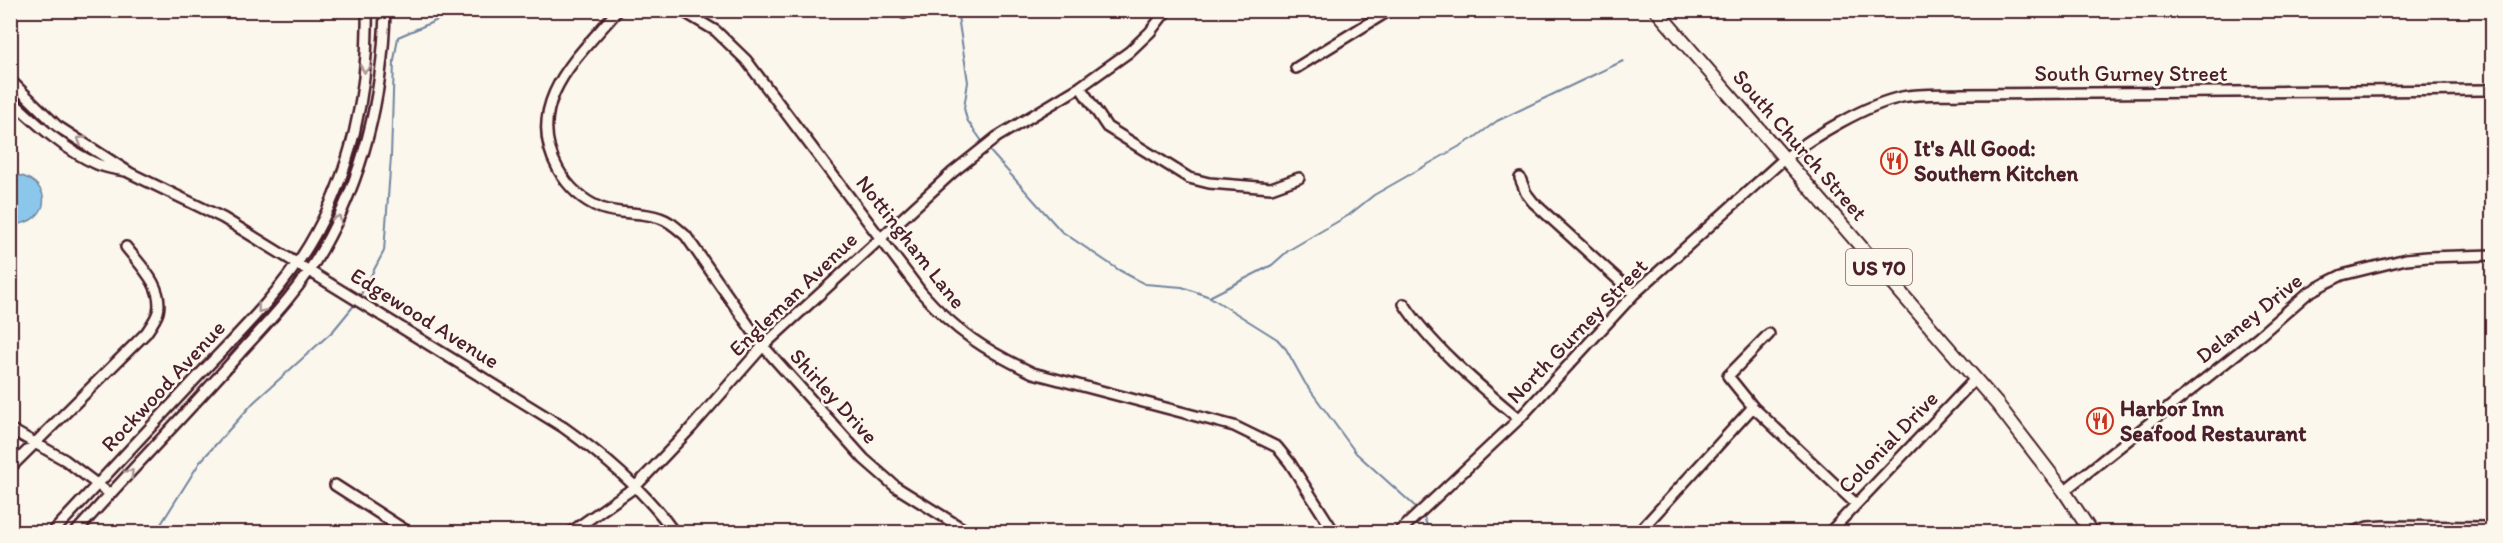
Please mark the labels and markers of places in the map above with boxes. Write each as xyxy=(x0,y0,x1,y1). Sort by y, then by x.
place label: It's All Good: Southern Kitchen xyxy=(1914,135,2078,187)
restaurant icon: It's All Good: Southern Kitchen xyxy=(1879,146,1909,176)
place label: Harbor Inn Seafood Restaurant xyxy=(2120,395,2307,447)
restaurant icon: Harbor Inn Seafood Restaurant xyxy=(2085,406,2115,436)

